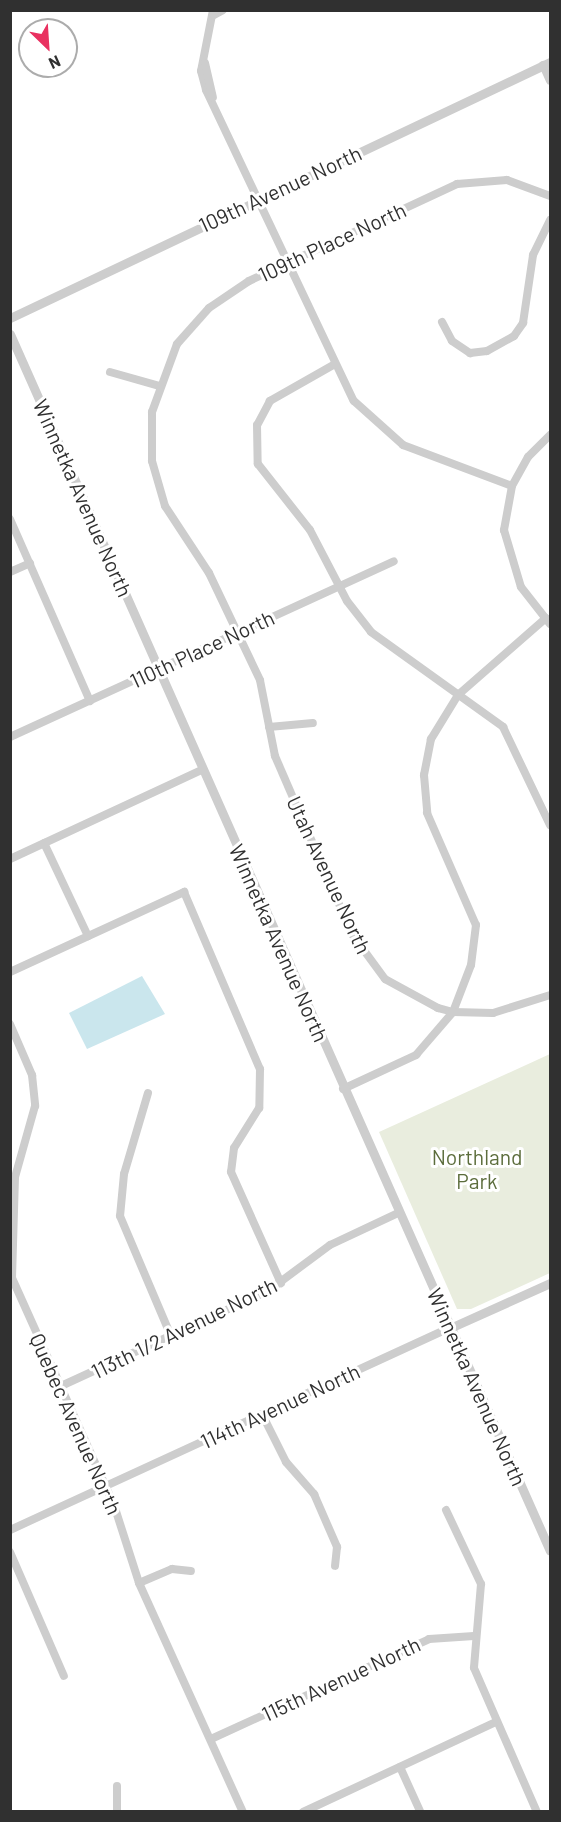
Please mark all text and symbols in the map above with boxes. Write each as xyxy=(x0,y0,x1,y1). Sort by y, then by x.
north arrow xyxy=(18,18,78,78)
text: N xyxy=(46,52,64,74)
street label: 109th Avenue North xyxy=(195,140,365,238)
street label: 109th Place North xyxy=(254,197,410,287)
street label: Winnetka Avenue North xyxy=(28,395,138,601)
street label: 110th Place North xyxy=(126,604,278,694)
street label: Utah Avenue North xyxy=(281,792,377,958)
street label: Winnetka Avenue North xyxy=(224,840,334,1046)
park label: Northland Park xyxy=(432,1144,522,1194)
street label: 113th 1/2 Avenue North xyxy=(87,1272,281,1384)
street label: Winnetka Avenue North xyxy=(422,1284,532,1490)
street label: Quebec Avenue North xyxy=(25,1330,127,1518)
street label: 114th Avenue North xyxy=(196,1358,364,1454)
street label: 115th Avenue North xyxy=(258,1631,424,1727)

